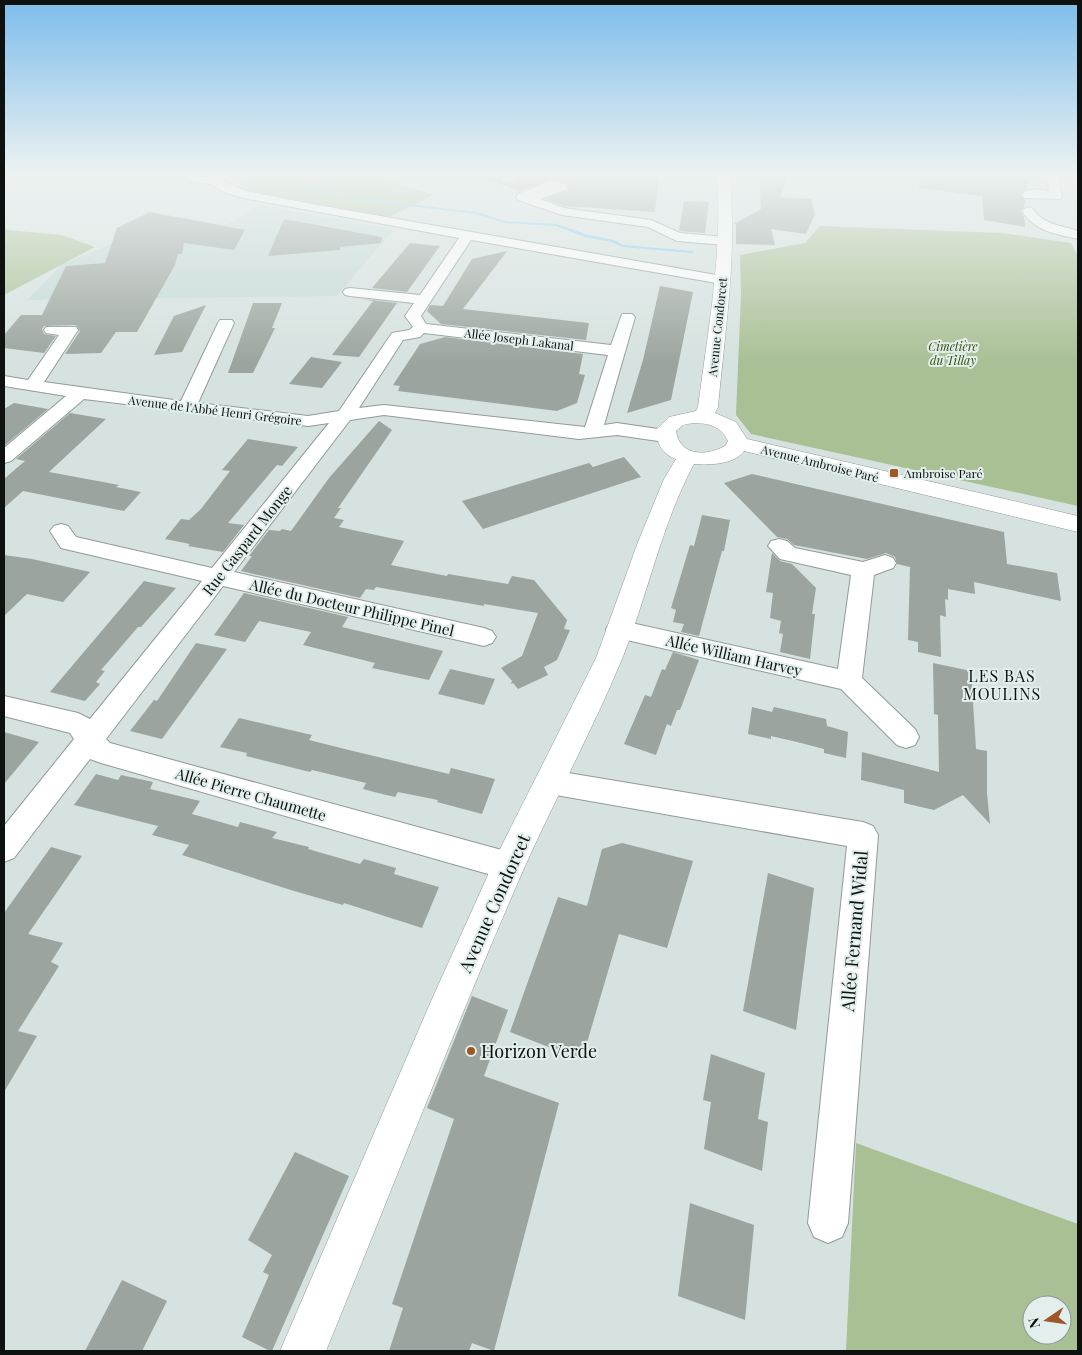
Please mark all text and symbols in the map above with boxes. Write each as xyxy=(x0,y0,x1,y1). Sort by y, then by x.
street label: Avenue Condorcet xyxy=(704,276,730,378)
street label: Allée Joseph Lakanal xyxy=(462,324,575,354)
park label: Cimetière du Tillay xyxy=(928,338,978,368)
street label: Avenue de l'Abbé Henri Grégoire xyxy=(126,391,303,429)
street label: Avenue Ambroise Paré xyxy=(758,440,881,485)
place label: Ambroise Paré xyxy=(903,465,983,481)
marker: Ambroise Paré xyxy=(888,467,900,479)
street label: Rue Gaspard Monge xyxy=(198,481,296,599)
street label: Allée du Docteur Philippe Pinel xyxy=(247,573,456,640)
street label: Allée William Harvey xyxy=(663,629,804,680)
district label: LES BAS MOULINS xyxy=(963,665,1041,704)
street label: Allée Pierre Chaumette xyxy=(172,763,329,825)
street label: Avenue Condorcet xyxy=(452,829,536,977)
street label: Allée Fernand Widal xyxy=(835,849,873,1014)
place label: Horizon Verde xyxy=(481,1039,597,1063)
marker: Horizon Verde xyxy=(465,1045,477,1057)
north arrow xyxy=(1022,1295,1072,1345)
text: N xyxy=(1023,1316,1044,1330)

